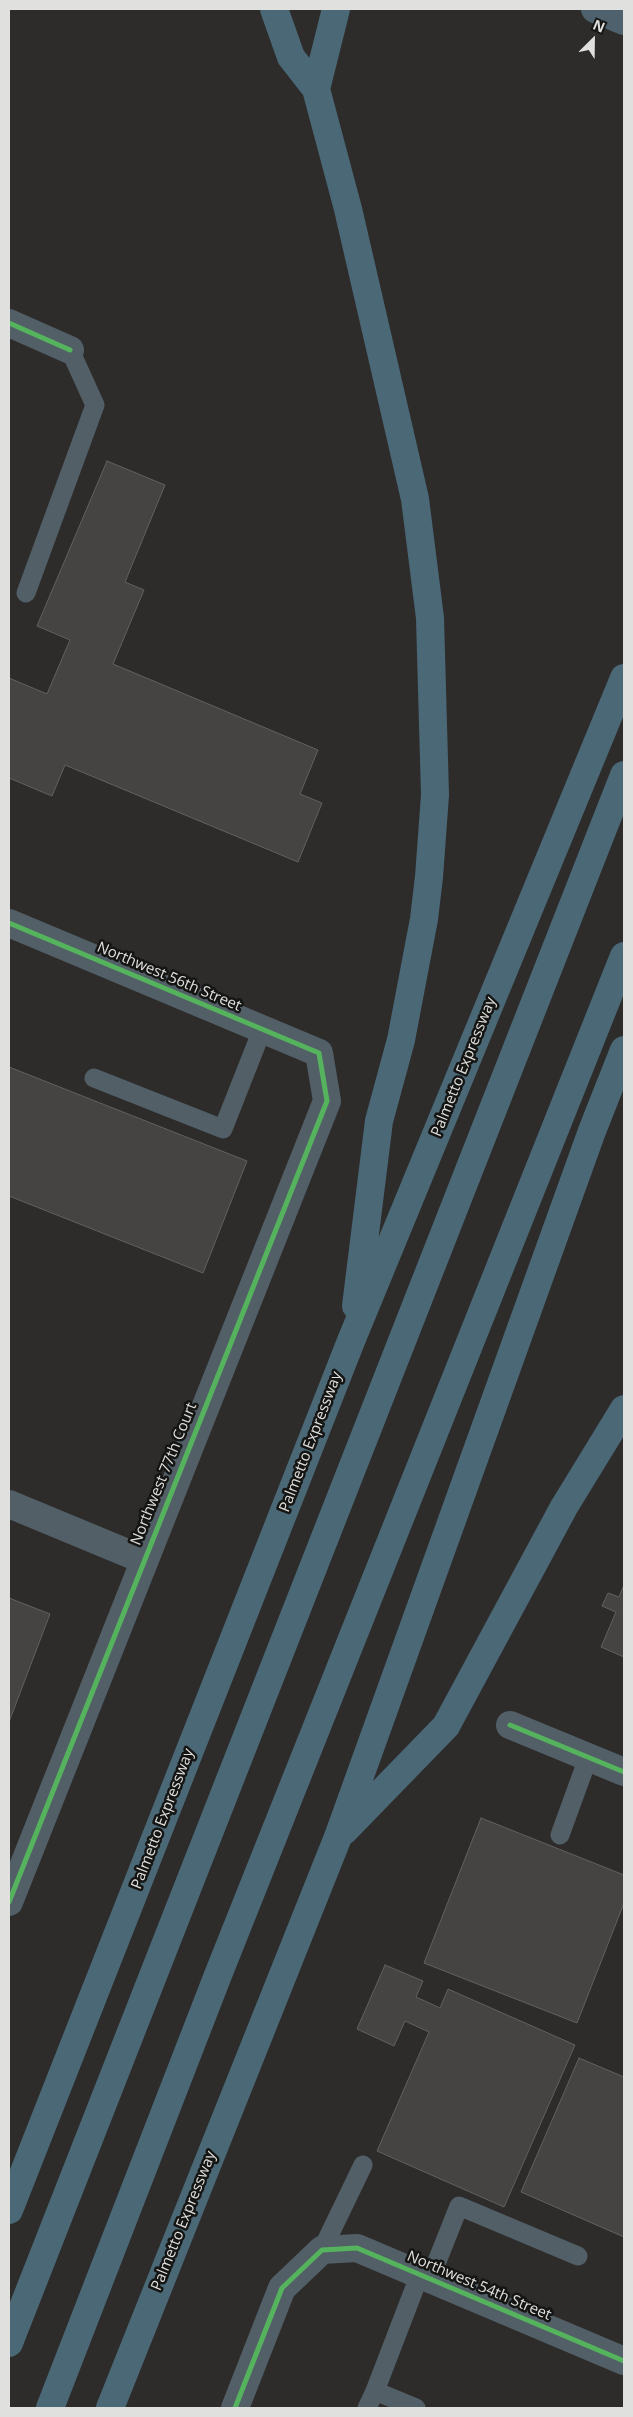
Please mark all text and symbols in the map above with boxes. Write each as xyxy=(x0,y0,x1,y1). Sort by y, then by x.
north arrow xyxy=(568,15,618,65)
text: N xyxy=(590,15,608,37)
street label: Northwest 56th Street xyxy=(94,938,244,1016)
street label: Palmetto Expressway xyxy=(428,995,500,1139)
street label: Palmetto Expressway xyxy=(276,1369,346,1515)
street label: Northwest 77th Court xyxy=(127,1400,201,1548)
street label: Palmetto Expressway xyxy=(128,1746,198,1892)
street label: Palmetto Expressway xyxy=(148,2149,220,2293)
street label: Northwest 54th Street xyxy=(404,2247,554,2325)

